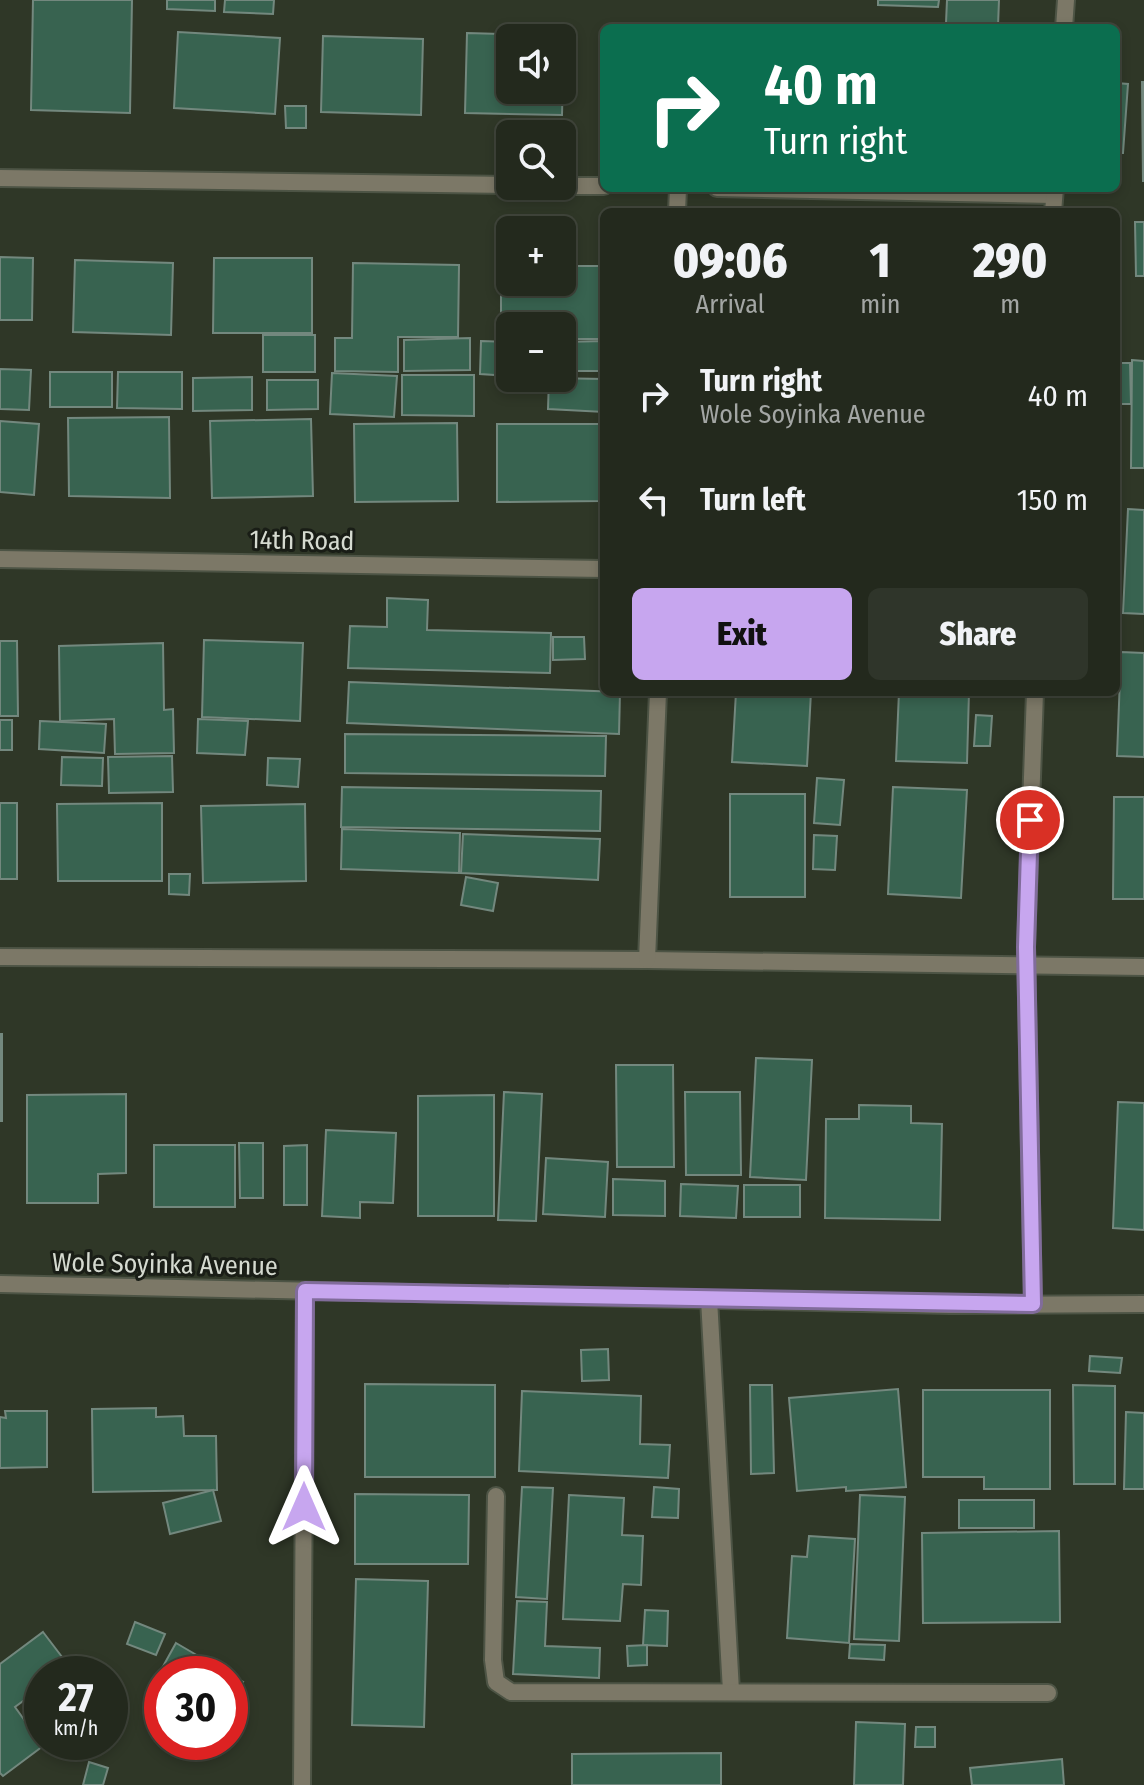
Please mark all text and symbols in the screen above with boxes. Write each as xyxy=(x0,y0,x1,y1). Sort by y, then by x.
map controls xyxy=(496,24,576,392)
button: sound xyxy=(496,24,576,104)
text: 40 m xyxy=(764,52,878,119)
icon: right xyxy=(632,56,736,160)
button: search xyxy=(496,120,576,200)
text: Turn right xyxy=(764,120,907,164)
button: + xyxy=(496,216,576,296)
text: 09:06 xyxy=(673,232,787,290)
text: 1 xyxy=(870,232,891,290)
text: 290 xyxy=(973,232,1047,290)
text: Arrival xyxy=(696,289,765,320)
text: min xyxy=(860,289,900,320)
text: m xyxy=(1000,289,1020,320)
button: − xyxy=(496,312,576,392)
text: Turn right xyxy=(700,363,822,399)
icon: right xyxy=(632,374,676,418)
text: 40 m xyxy=(1028,378,1088,414)
text: Wole Soyinka Avenue xyxy=(700,399,926,430)
icon: left xyxy=(632,478,676,522)
text: Turn left xyxy=(700,482,806,518)
text: 150 m xyxy=(1017,482,1088,518)
street label: 14th Road xyxy=(249,524,355,557)
button: Exit xyxy=(632,588,852,680)
button: Share xyxy=(868,588,1088,680)
pin xyxy=(996,786,1064,854)
icon: arrive xyxy=(1008,798,1052,842)
street label: Wole Soyinka Avenue xyxy=(52,1247,278,1282)
position arrow xyxy=(262,1465,346,1549)
speed limit sign: 30 xyxy=(144,1656,248,1760)
text: 27 xyxy=(58,1674,94,1722)
text: km/h xyxy=(54,1716,98,1740)

